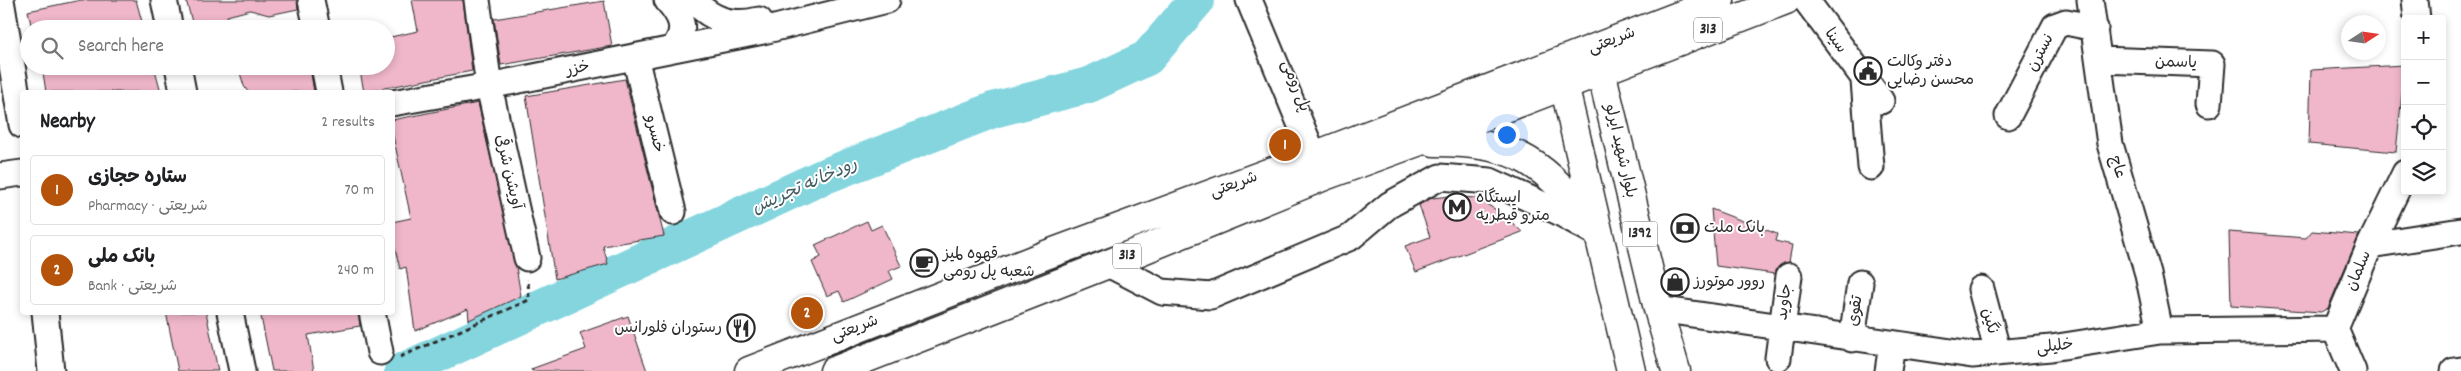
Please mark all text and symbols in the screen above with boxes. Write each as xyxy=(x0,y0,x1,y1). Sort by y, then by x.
north arrow xyxy=(2341,15,2386,60)
map controls xyxy=(2401,15,2446,195)
button: + xyxy=(2401,15,2446,60)
road number: 313 xyxy=(1694,18,1722,42)
search box xyxy=(20,20,395,75)
street label: شریعتی xyxy=(1585,21,1639,61)
street label: سینا xyxy=(1818,24,1852,58)
street label: نسترن xyxy=(2022,30,2060,76)
icon: search xyxy=(38,34,66,62)
text: Search here xyxy=(78,34,164,61)
place label: دفتر وکالت محسن رضایی xyxy=(1887,51,1974,92)
street label: یاسمن xyxy=(2155,51,2197,75)
street label: خزر xyxy=(562,55,592,83)
public building icon: دفتر وکالت محسن رضایی xyxy=(1853,56,1883,86)
street label: پل رومی xyxy=(1275,57,1315,115)
button: − xyxy=(2401,60,2446,105)
street label: بلوار شهید ایرلو xyxy=(1598,101,1642,200)
button: locate xyxy=(2401,105,2446,150)
text: Nearby xyxy=(40,108,95,138)
text: 2 results xyxy=(321,111,375,134)
street label: خسرو xyxy=(638,111,670,155)
your location xyxy=(1494,122,1520,148)
pin: 1 xyxy=(1269,126,1301,164)
street label: آویشن شرقی xyxy=(488,132,529,213)
button: layers xyxy=(2401,150,2446,195)
water label: رودخانه تجریش xyxy=(748,153,862,221)
street label: عاج xyxy=(2103,153,2131,181)
text: ستاره حجازی xyxy=(88,165,187,192)
street label: شریعتی xyxy=(1207,166,1261,204)
text: 1 xyxy=(55,179,59,202)
text: 70 m xyxy=(344,179,374,202)
place label: ایستگاه مترو قیطریه xyxy=(1476,187,1550,228)
metro station icon: ایستگاه مترو قیطریه xyxy=(1442,192,1472,222)
text: Pharmacy · شریعتی xyxy=(88,195,208,218)
bank icon: بانک ملت xyxy=(1670,213,1700,243)
place label: بانک ملت xyxy=(1704,217,1765,240)
road number: 1392 xyxy=(1622,222,1658,246)
place label: قهوه لمیز شعبه پل رومی xyxy=(941,243,1035,284)
road number: 313 xyxy=(1113,244,1141,268)
text: بانک ملی xyxy=(88,245,155,272)
street label: سلمان xyxy=(2340,247,2378,295)
cafe icon: قهوه لمیز شعبه پل رومی xyxy=(909,248,939,278)
text: 2 xyxy=(54,259,61,282)
text: 240 m xyxy=(337,259,374,282)
shop icon: روور موتورز xyxy=(1660,267,1690,297)
place label: روور موتورز xyxy=(1692,271,1765,294)
text: Bank · شریعتی xyxy=(88,275,177,298)
street label: جاوید xyxy=(1771,282,1799,322)
pin: 2 xyxy=(791,294,823,332)
street label: تقوی xyxy=(1842,294,1870,328)
street label: نگین xyxy=(1975,306,2003,336)
street label: شریعتی xyxy=(828,309,882,349)
restaurant icon: رستوران فلورانس xyxy=(726,313,756,343)
place label: رستوران فلورانس xyxy=(614,317,722,340)
street label: خلیلی xyxy=(2035,333,2075,361)

